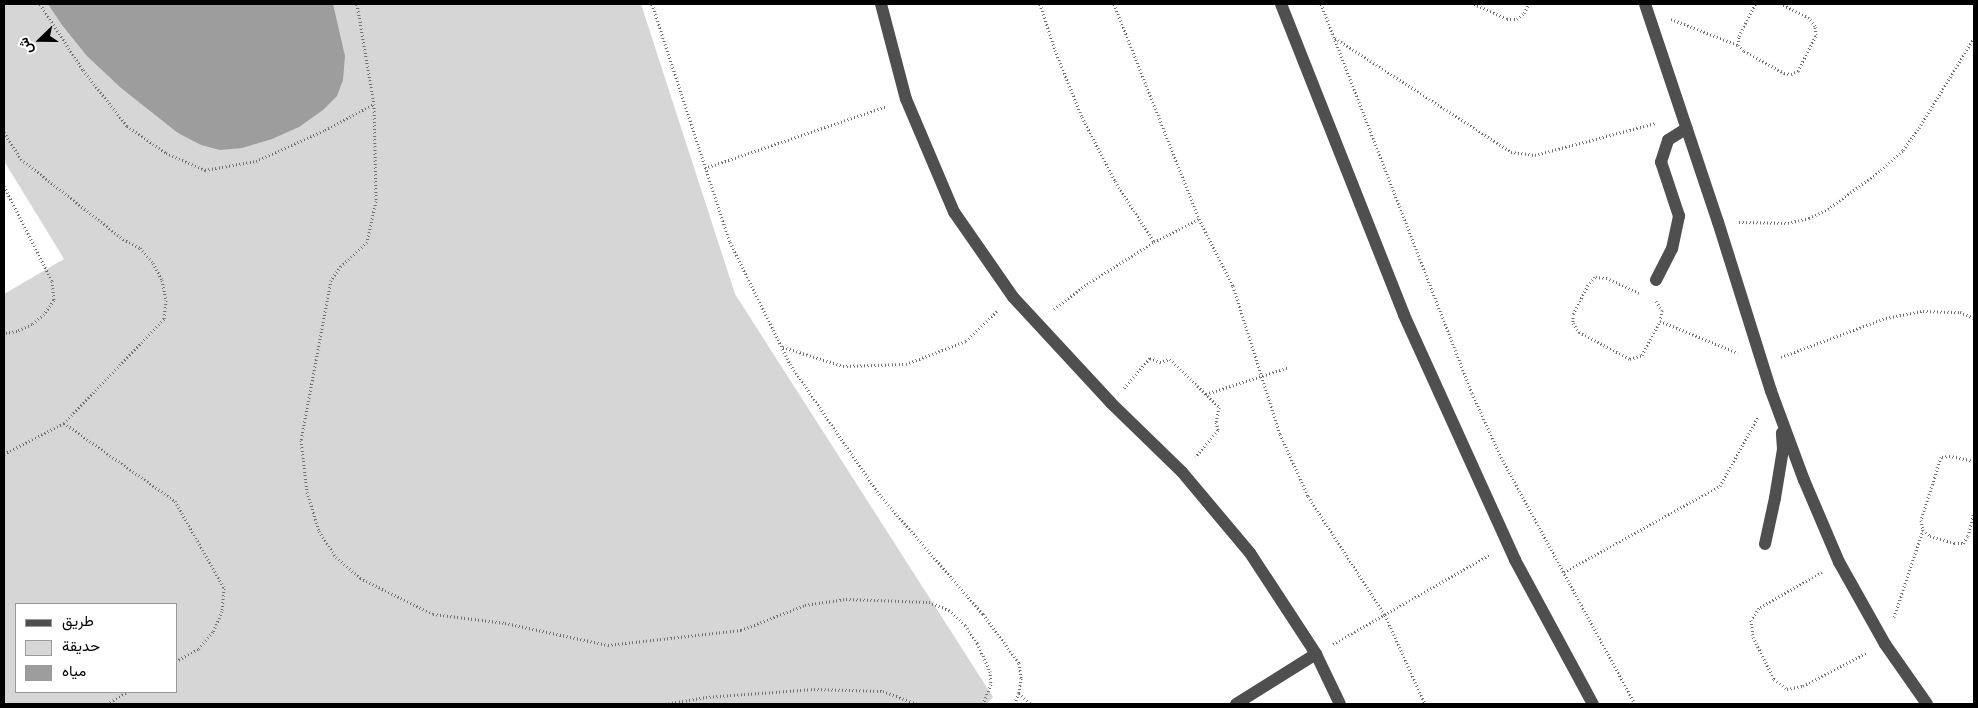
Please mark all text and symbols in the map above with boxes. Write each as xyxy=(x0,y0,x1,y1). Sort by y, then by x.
north arrow xyxy=(15,15,65,65)
text: ش xyxy=(15,35,37,57)
legend xyxy=(15,603,178,693)
text: طريق xyxy=(62,612,94,630)
text: حديقة xyxy=(62,637,100,655)
text: مياه xyxy=(62,662,86,680)

